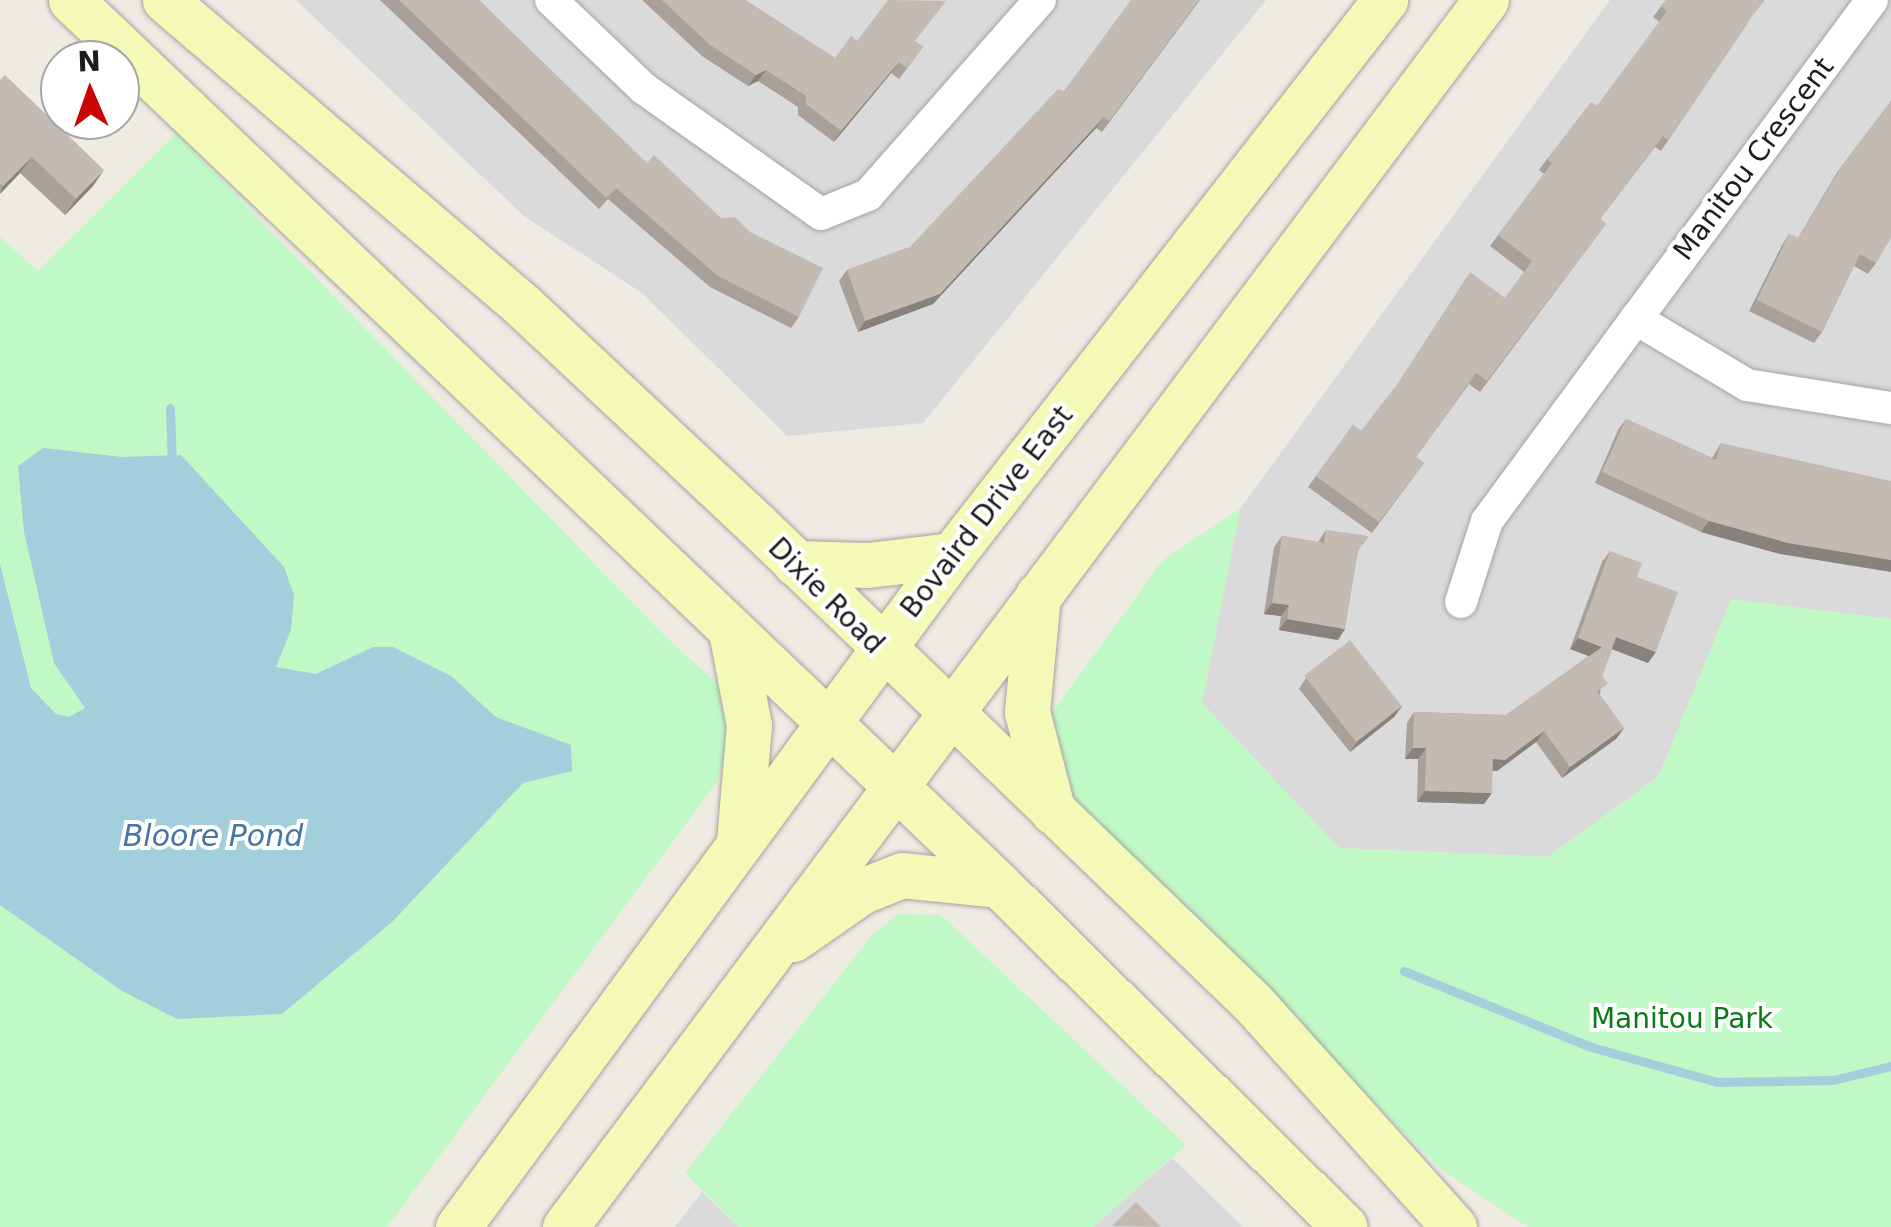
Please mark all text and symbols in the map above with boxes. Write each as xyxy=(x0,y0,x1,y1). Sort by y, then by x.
north arrow xyxy=(40,40,140,140)
text: N xyxy=(77,45,101,78)
street label: Manitou Crescent xyxy=(1667,51,1841,267)
street label: Bovaird Drive East xyxy=(894,399,1080,625)
street label: Dixie Road xyxy=(761,531,891,661)
water label: Bloore Pond xyxy=(123,818,303,854)
park label: Manitou Park xyxy=(1591,1002,1773,1036)

